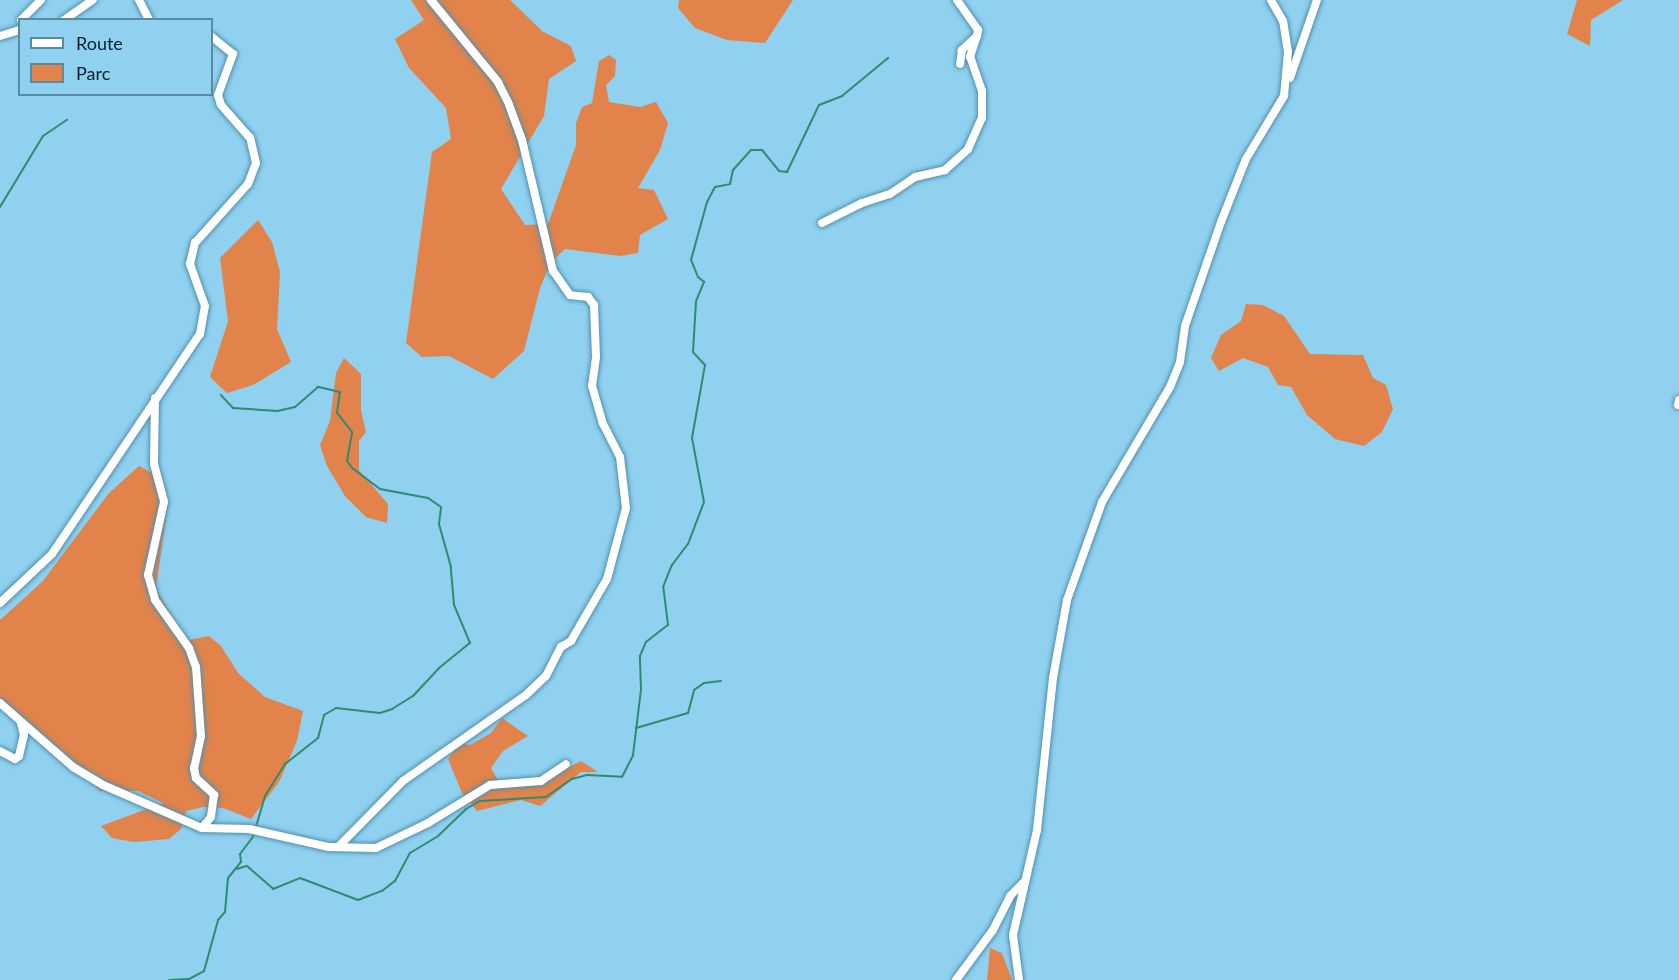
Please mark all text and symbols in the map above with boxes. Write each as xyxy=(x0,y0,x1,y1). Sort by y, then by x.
legend xyxy=(18,18,213,96)
text: Route xyxy=(76,32,123,54)
text: Parc xyxy=(76,62,110,84)

